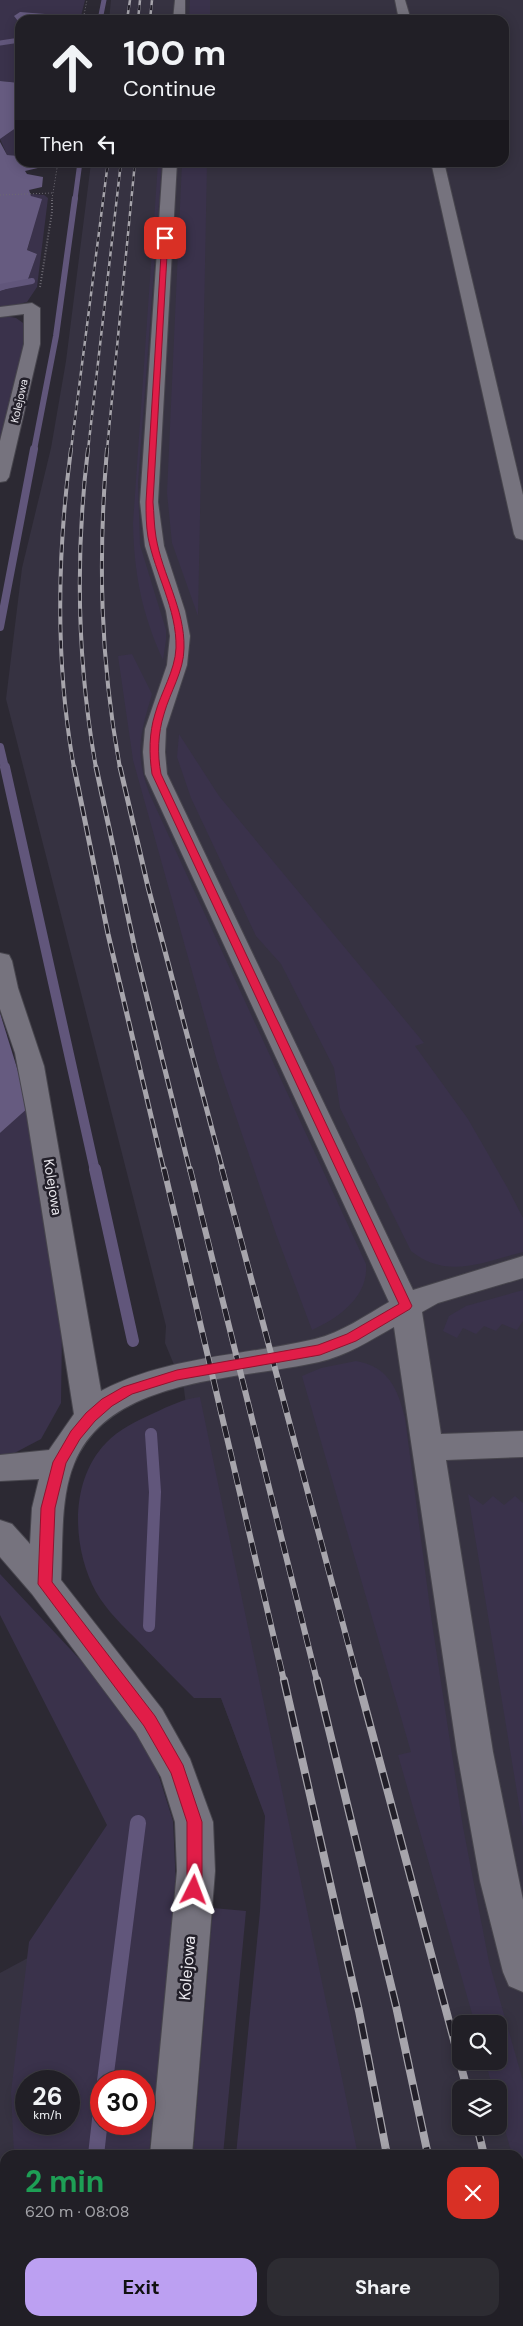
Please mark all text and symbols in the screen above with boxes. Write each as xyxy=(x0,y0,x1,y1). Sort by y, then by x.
text: 100 m xyxy=(123,30,226,76)
icon: ahead xyxy=(40,35,105,100)
text: Continue xyxy=(123,74,216,103)
icon: left xyxy=(93,130,121,158)
text: Then xyxy=(40,132,83,157)
pin xyxy=(144,217,186,259)
icon: arrive xyxy=(151,224,179,252)
street label: Kolejowa xyxy=(7,378,31,424)
street label: Kolejowa xyxy=(40,1158,66,1216)
position arrow xyxy=(167,1863,219,1915)
street label: Kolejowa xyxy=(174,1935,200,2001)
map controls xyxy=(452,2015,507,2135)
button: search xyxy=(452,2015,507,2070)
speed limit sign: 30 xyxy=(90,2070,155,2135)
text: 26 xyxy=(32,2080,63,2113)
button: layers xyxy=(452,2080,507,2135)
text: km/h xyxy=(33,2107,62,2123)
text: 2 min xyxy=(25,2162,104,2201)
button: close xyxy=(447,2167,499,2219)
text: 620 m · 08:08 xyxy=(25,2201,129,2222)
button: Exit xyxy=(25,2258,257,2316)
button: Share xyxy=(267,2258,499,2316)

